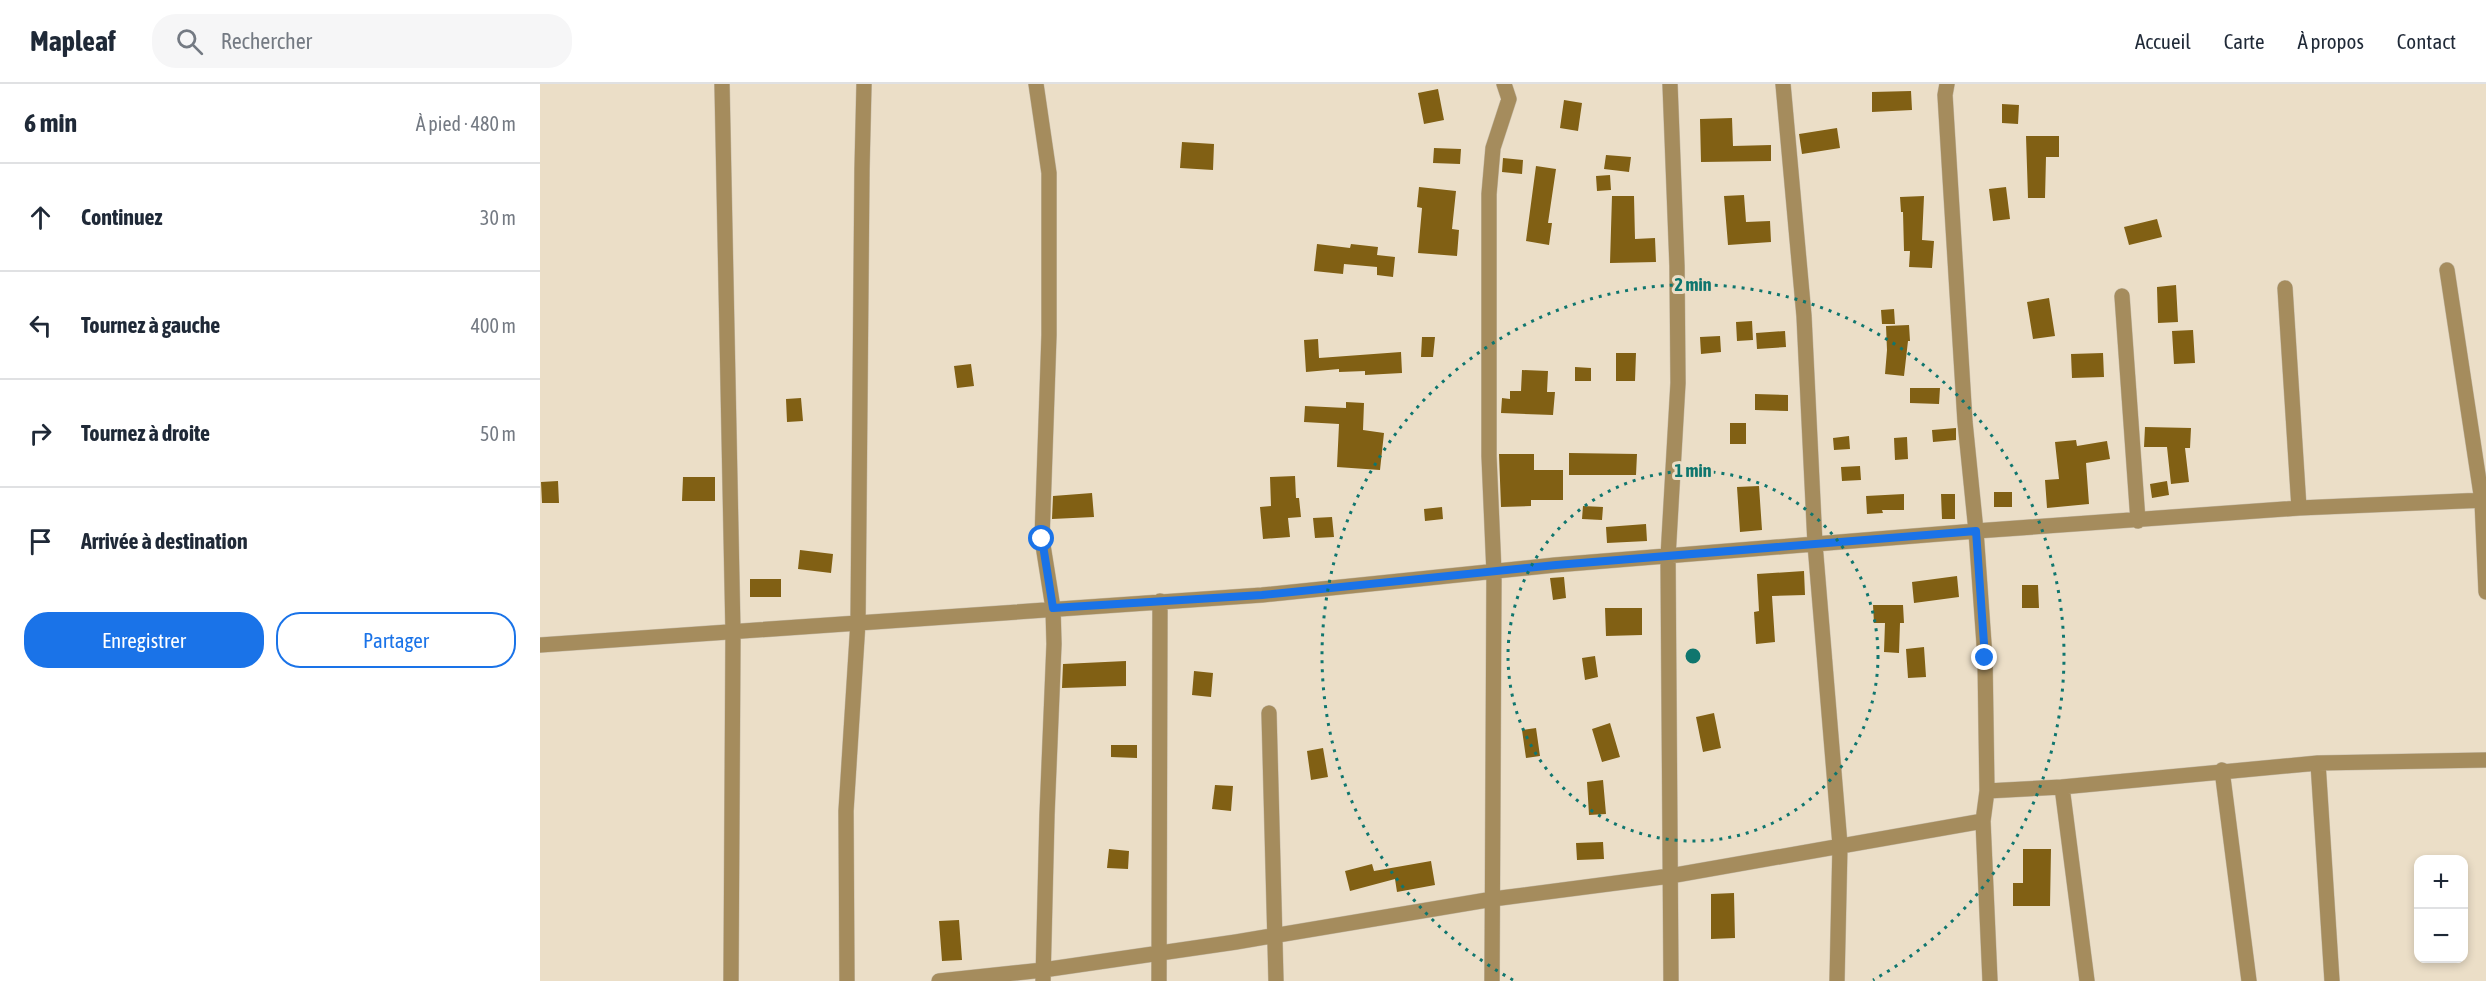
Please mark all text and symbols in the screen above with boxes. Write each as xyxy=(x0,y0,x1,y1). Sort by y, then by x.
search box xyxy=(152,14,572,68)
text: Mapleaf xyxy=(30,25,116,57)
icon: search xyxy=(173,25,206,58)
text: Rechercher xyxy=(221,28,312,54)
text: Accueil xyxy=(2135,29,2191,53)
text: Carte xyxy=(2224,29,2264,53)
text: À propos xyxy=(2297,29,2364,53)
text: Contact xyxy=(2397,29,2456,53)
text: 6 min xyxy=(24,108,77,138)
text: À pied · 480 m xyxy=(416,112,516,135)
icon: ahead xyxy=(24,201,57,234)
text: Continuez xyxy=(81,204,163,230)
text: 30 m xyxy=(480,206,516,229)
text: 2 min xyxy=(1675,274,1712,295)
icon: left xyxy=(24,309,57,342)
text: Tournez à gauche xyxy=(81,312,220,338)
text: 400 m xyxy=(471,314,516,337)
icon: right xyxy=(24,417,57,450)
text: Tournez à droite xyxy=(81,420,210,446)
text: 50 m xyxy=(480,422,516,445)
text: 1 min xyxy=(1675,460,1712,481)
icon: arrive xyxy=(24,525,57,558)
route start xyxy=(1028,525,1054,551)
text: Arrivée à destination xyxy=(81,528,248,554)
button: Enregistrer xyxy=(24,612,264,668)
button: Partager xyxy=(276,612,516,668)
route end xyxy=(1971,644,1997,670)
centre of rings xyxy=(1683,646,1703,666)
map controls xyxy=(2414,855,2468,963)
button: + xyxy=(2414,855,2468,909)
button: − xyxy=(2414,909,2468,963)

